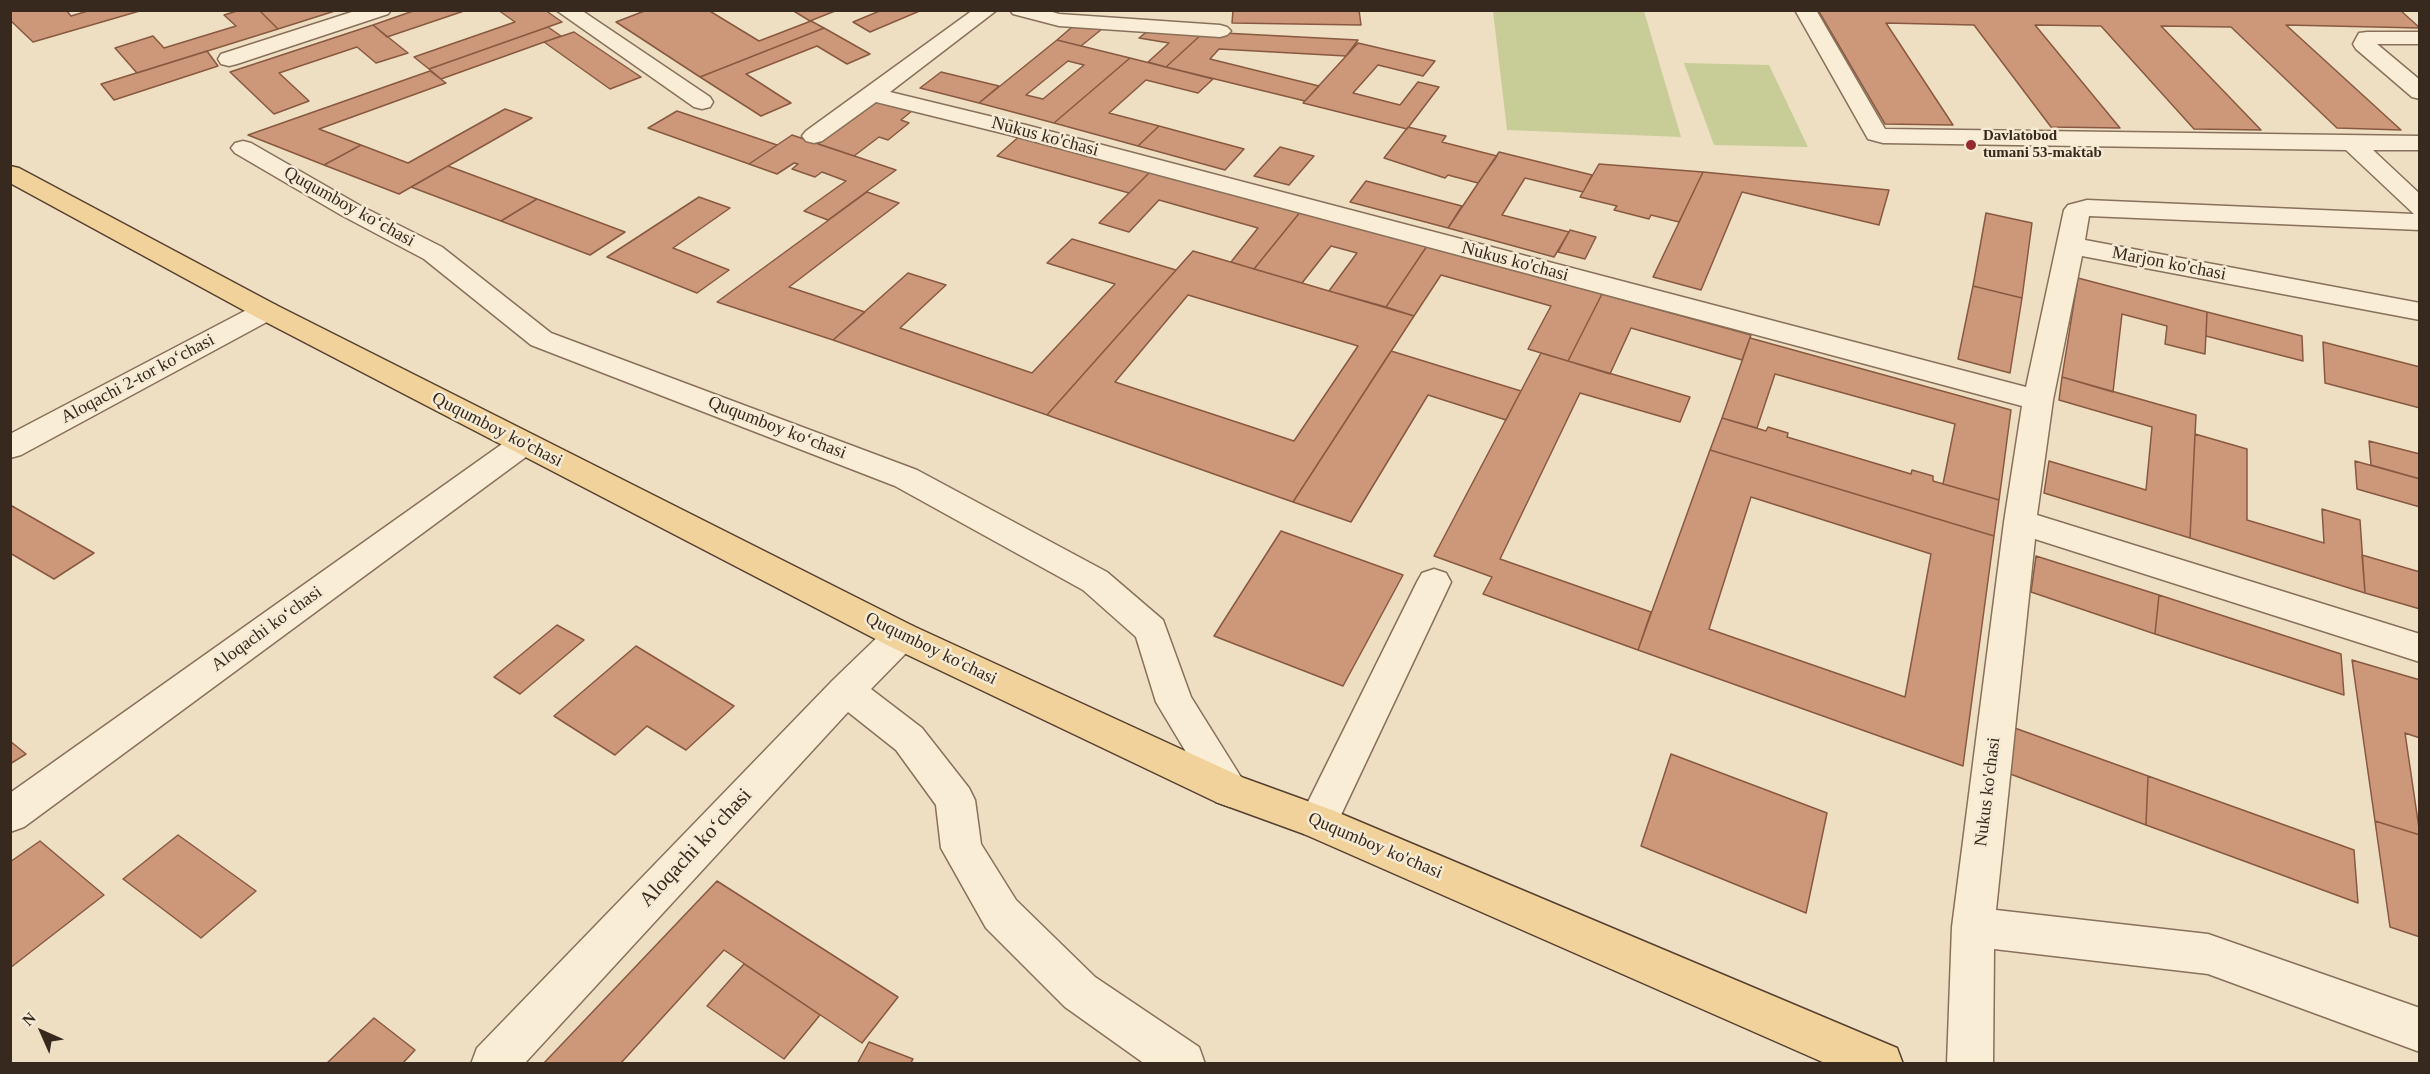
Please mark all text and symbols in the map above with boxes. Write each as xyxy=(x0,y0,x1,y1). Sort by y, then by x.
street label: Nukus ko'chasi xyxy=(989,112,1101,162)
place label: Davlatobod tumani 53-maktab xyxy=(1983,127,2102,162)
marker: Davlatobod tumani 53-maktab xyxy=(1964,138,1978,152)
street label: Ququmboy koʻchasi xyxy=(280,162,418,252)
street label: Nukus ko'chasi xyxy=(1459,237,1571,287)
street label: Marjon ko'chasi xyxy=(2110,242,2228,286)
street label: Aloqachi 2-tor koʻchasi xyxy=(57,329,219,429)
street label: Ququmboy ko'chasi xyxy=(428,388,566,472)
street label: Ququmboy koʻchasi xyxy=(705,392,849,464)
street label: Aloqachi koʻchasi xyxy=(207,582,327,676)
street label: Ququmboy ko'chasi xyxy=(862,608,1000,690)
street label: Nukus ko'chasi xyxy=(1971,736,2005,848)
street label: Aloqachi koʻchasi xyxy=(634,783,758,913)
street label: Ququmboy ko'chasi xyxy=(1305,808,1445,884)
north arrow xyxy=(12,1002,72,1062)
text: N xyxy=(19,1009,39,1029)

